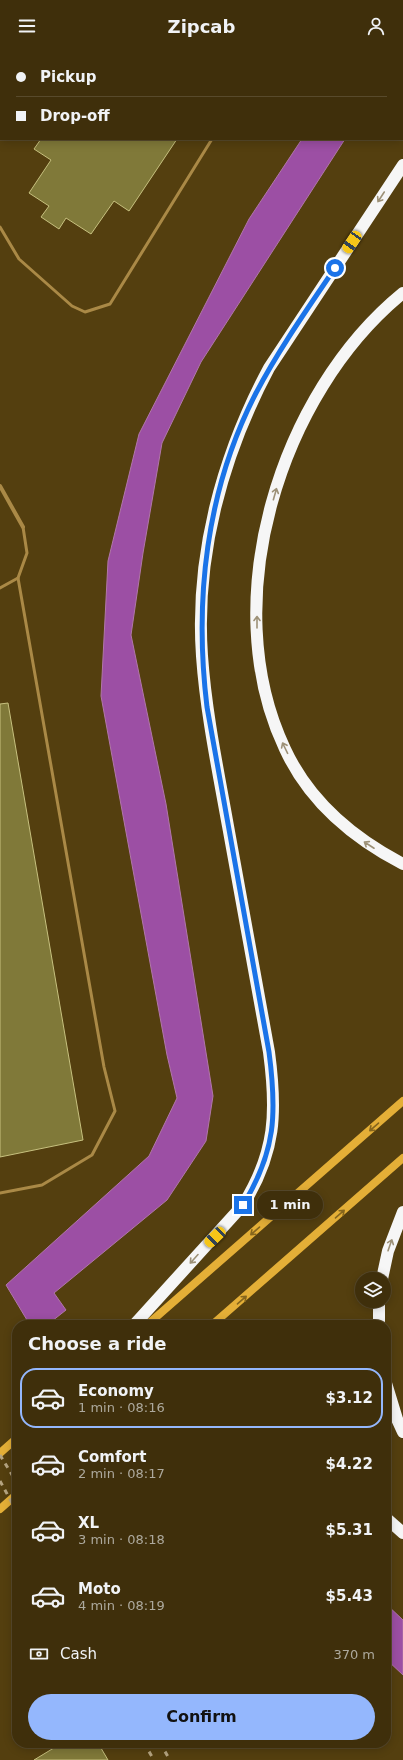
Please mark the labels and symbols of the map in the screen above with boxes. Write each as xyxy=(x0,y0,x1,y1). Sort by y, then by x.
one-way arrow xyxy=(377,192,386,203)
car xyxy=(340,229,364,255)
route start xyxy=(326,259,344,277)
one-way arrow xyxy=(272,488,279,501)
one-way arrow xyxy=(253,616,261,629)
one-way arrow xyxy=(281,742,288,754)
one-way arrow xyxy=(363,840,375,848)
one-way arrow xyxy=(368,1122,379,1131)
callout: 1 min xyxy=(257,1191,323,1219)
route end xyxy=(234,1196,252,1214)
one-way arrow xyxy=(334,1209,345,1218)
car xyxy=(202,1224,228,1250)
one-way arrow xyxy=(249,1226,260,1235)
one-way arrow xyxy=(387,1238,394,1251)
one-way arrow xyxy=(190,1253,199,1264)
one-way arrow xyxy=(237,1295,247,1304)

